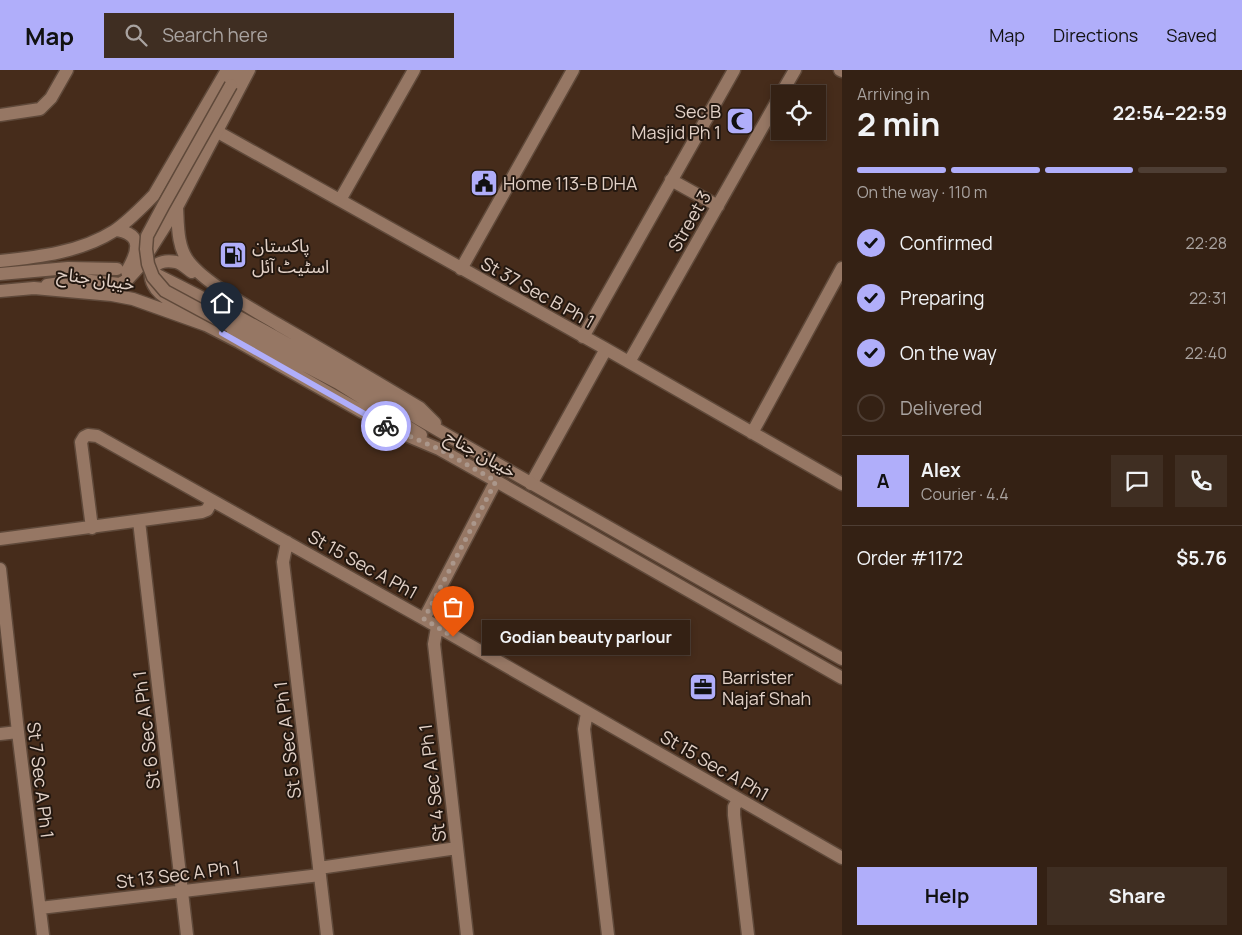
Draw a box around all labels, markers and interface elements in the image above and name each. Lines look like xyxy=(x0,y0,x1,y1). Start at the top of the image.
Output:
search box xyxy=(104,13,454,58)
text: Map xyxy=(25,19,74,52)
icon: search xyxy=(122,21,150,49)
text: Search here xyxy=(162,22,268,48)
text: Map xyxy=(989,23,1025,47)
text: Directions xyxy=(1053,23,1138,47)
text: Saved xyxy=(1166,23,1217,47)
text: Arriving in xyxy=(857,83,930,105)
map controls xyxy=(771,85,826,140)
button: locate xyxy=(771,85,826,140)
place label: Sec B Masjid Ph 1 xyxy=(631,99,721,144)
text: 22:54–22:59 xyxy=(1113,100,1227,126)
text: 2 min xyxy=(857,102,940,146)
mosque icon: Sec B Masjid Ph 1 xyxy=(725,106,755,136)
public building icon: Home 113-B DHA xyxy=(469,168,499,198)
place label: Home 113-B DHA xyxy=(503,171,638,195)
text: On the way · 110 m xyxy=(857,181,987,203)
street label: Street 3 xyxy=(662,186,716,256)
icon: check xyxy=(857,229,885,257)
text: Confirmed xyxy=(900,230,993,256)
text: 22:28 xyxy=(1186,232,1227,254)
place label: پاکستان اسٹیٹ آئل xyxy=(252,233,329,278)
fuel station icon: پاکستان اسٹیٹ آئل xyxy=(218,240,248,270)
street label: St 37 Sec B Ph 1 xyxy=(477,251,599,333)
street label: خیبان جناح xyxy=(55,261,136,297)
pin xyxy=(201,282,243,333)
icon: check xyxy=(857,284,885,312)
text: Preparing xyxy=(900,285,985,311)
text: 22:31 xyxy=(1189,287,1227,309)
icon: home xyxy=(208,289,236,317)
icon: check xyxy=(857,339,885,367)
text: On the way xyxy=(900,340,997,366)
text: 22:40 xyxy=(1185,342,1227,364)
text: Delivered xyxy=(900,395,982,421)
courier xyxy=(361,401,411,451)
icon: bike xyxy=(372,412,400,440)
street label: خیبان جناح xyxy=(440,424,521,484)
button: chat xyxy=(1111,455,1163,507)
button: phone xyxy=(1175,455,1227,507)
text: Alex xyxy=(921,457,961,483)
text: A xyxy=(877,468,889,494)
text: Courier · 4.4 xyxy=(921,483,1009,505)
street label: St 15 Sec A Ph1 xyxy=(304,524,422,604)
text: Order #1172 xyxy=(857,545,963,571)
text: $5.76 xyxy=(1176,545,1227,571)
pin xyxy=(432,586,474,637)
icon: bag xyxy=(439,593,467,621)
callout: Godian beauty parlour xyxy=(483,620,690,654)
text: Godian beauty parlour xyxy=(500,626,672,648)
place label: Barrister Najaf Shah xyxy=(722,665,811,710)
street label: St 6 Sec A Ph 1 xyxy=(127,669,165,791)
office icon: Barrister Najaf Shah xyxy=(688,672,718,702)
street label: St 5 Sec A Ph 1 xyxy=(268,680,306,800)
street label: St 7 Sec A Ph 1 xyxy=(22,721,60,839)
street label: St 4 Sec A Ph 1 xyxy=(413,723,451,843)
street label: St 15 Sec A Ph1 xyxy=(656,724,774,806)
street label: St 13 Sec A Ph 1 xyxy=(115,854,241,894)
button: Help xyxy=(857,867,1037,925)
button: Share xyxy=(1047,867,1227,925)

